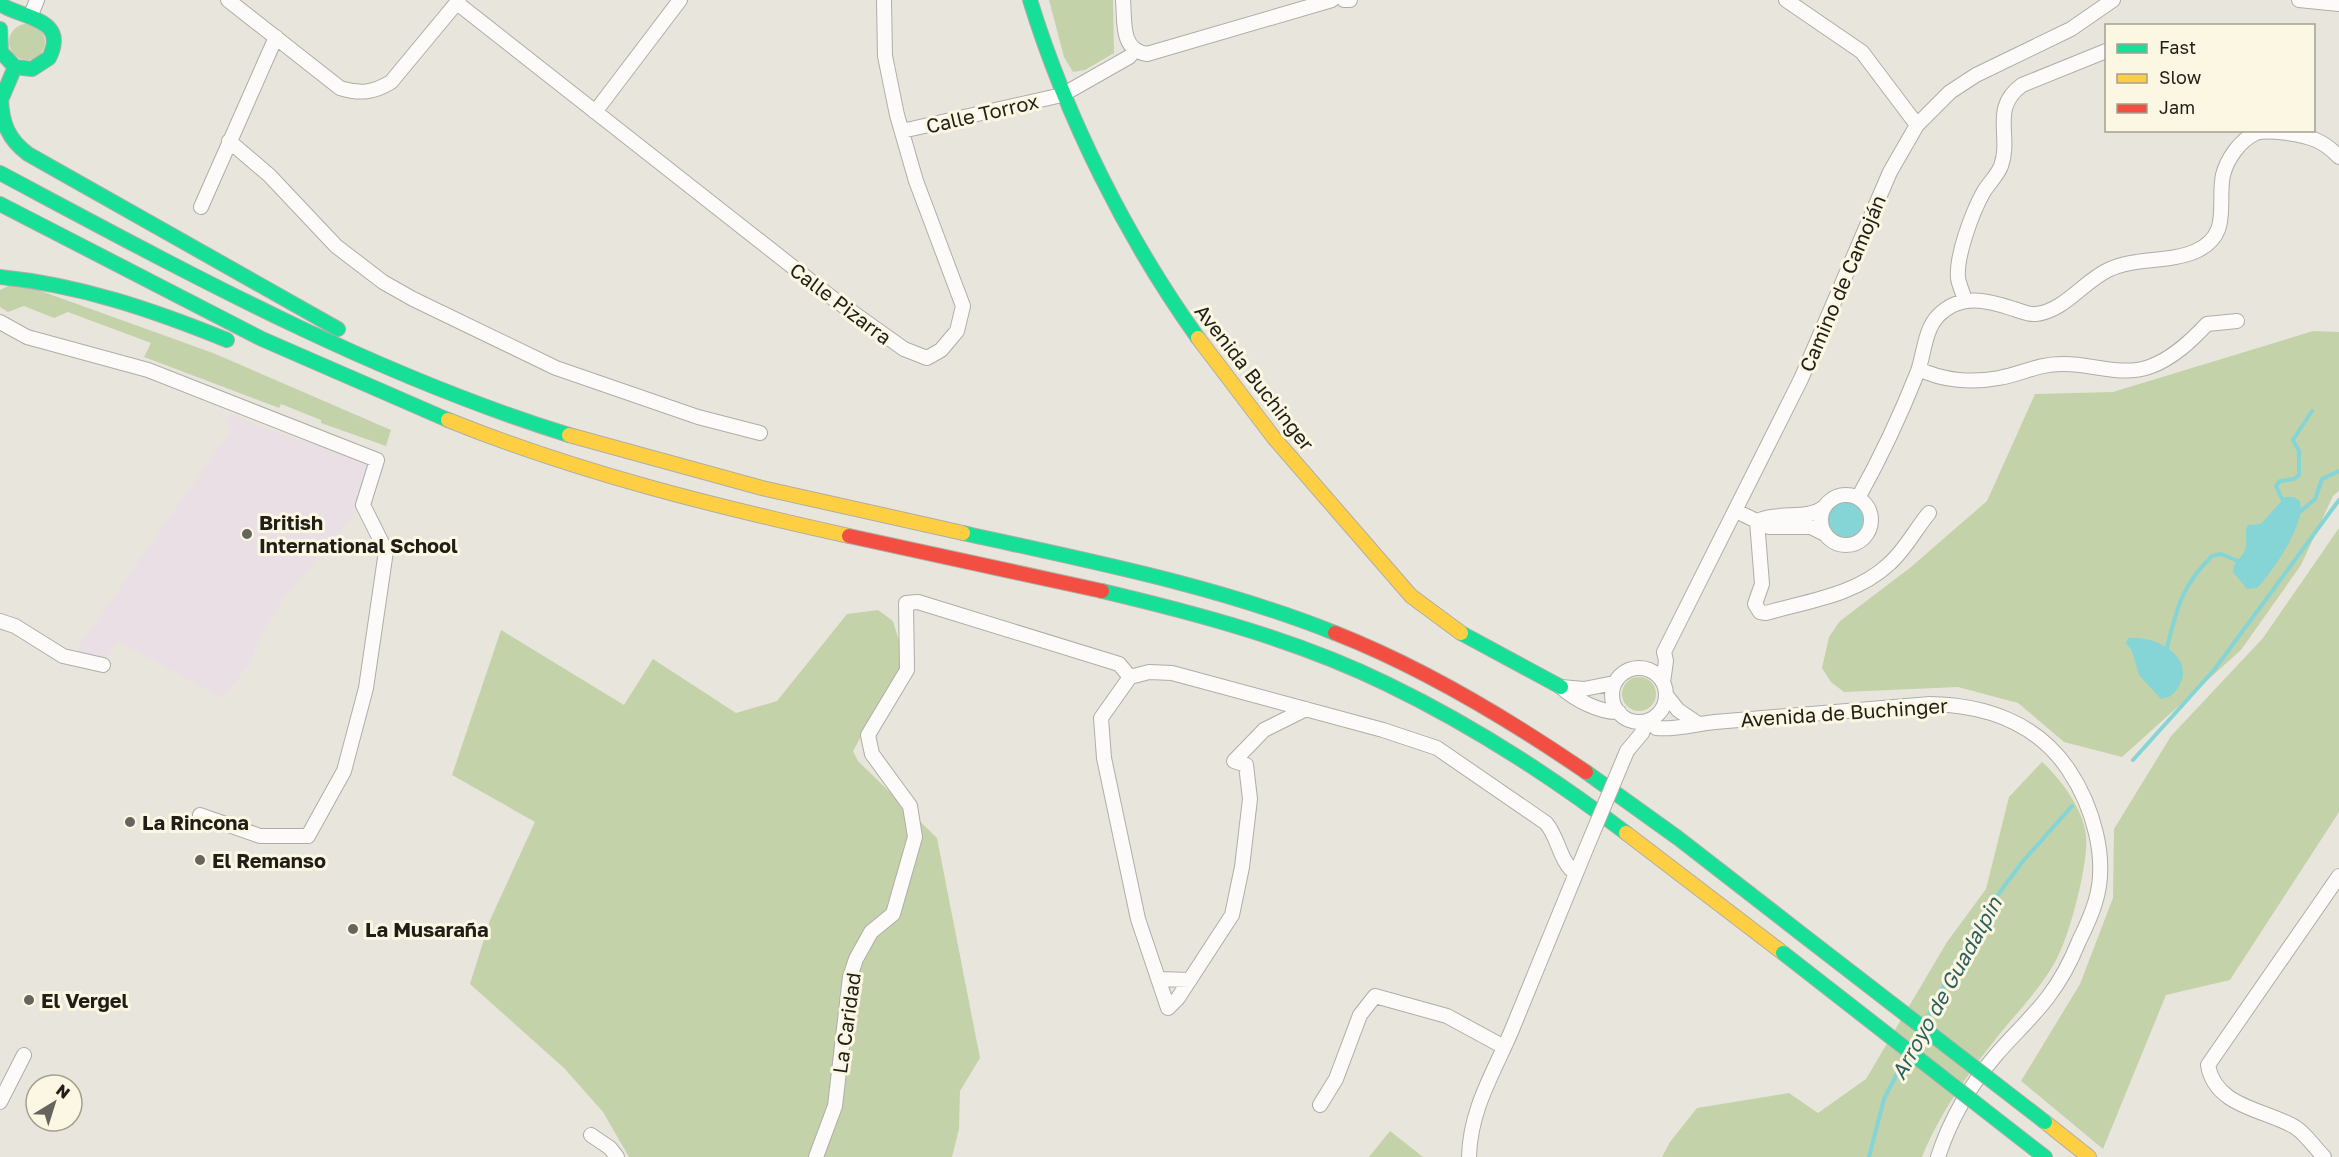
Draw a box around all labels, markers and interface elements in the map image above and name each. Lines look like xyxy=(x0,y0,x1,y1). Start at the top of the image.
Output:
legend xyxy=(2105,24,2315,132)
text: Fast xyxy=(2159,36,2196,58)
text: Slow xyxy=(2159,66,2202,88)
street label: Calle Torrox xyxy=(923,88,1041,138)
text: Jam xyxy=(2159,96,2195,118)
street label: Camino de Camoján xyxy=(1794,191,1890,375)
street label: Calle Pizarra xyxy=(786,257,896,349)
street label: Avenida Buchinger xyxy=(1190,299,1320,455)
place label: British International School xyxy=(259,510,458,557)
marker: British International School xyxy=(240,527,254,541)
street label: Avenida de Buchinger xyxy=(1740,693,1949,731)
place label: La Rincona xyxy=(142,810,249,834)
marker: La Rincona xyxy=(123,815,137,829)
place label: El Remanso xyxy=(212,848,326,872)
marker: El Remanso xyxy=(193,853,207,867)
water label: Arroyo de Guadalpin xyxy=(1885,891,2007,1084)
place label: La Musaraña xyxy=(365,917,489,941)
marker: La Musaraña xyxy=(346,922,360,936)
street label: La Caridad xyxy=(827,971,865,1075)
place label: El Vergel xyxy=(41,988,129,1012)
marker: El Vergel xyxy=(22,993,36,1007)
north arrow xyxy=(24,1073,84,1133)
text: N xyxy=(52,1080,74,1103)

